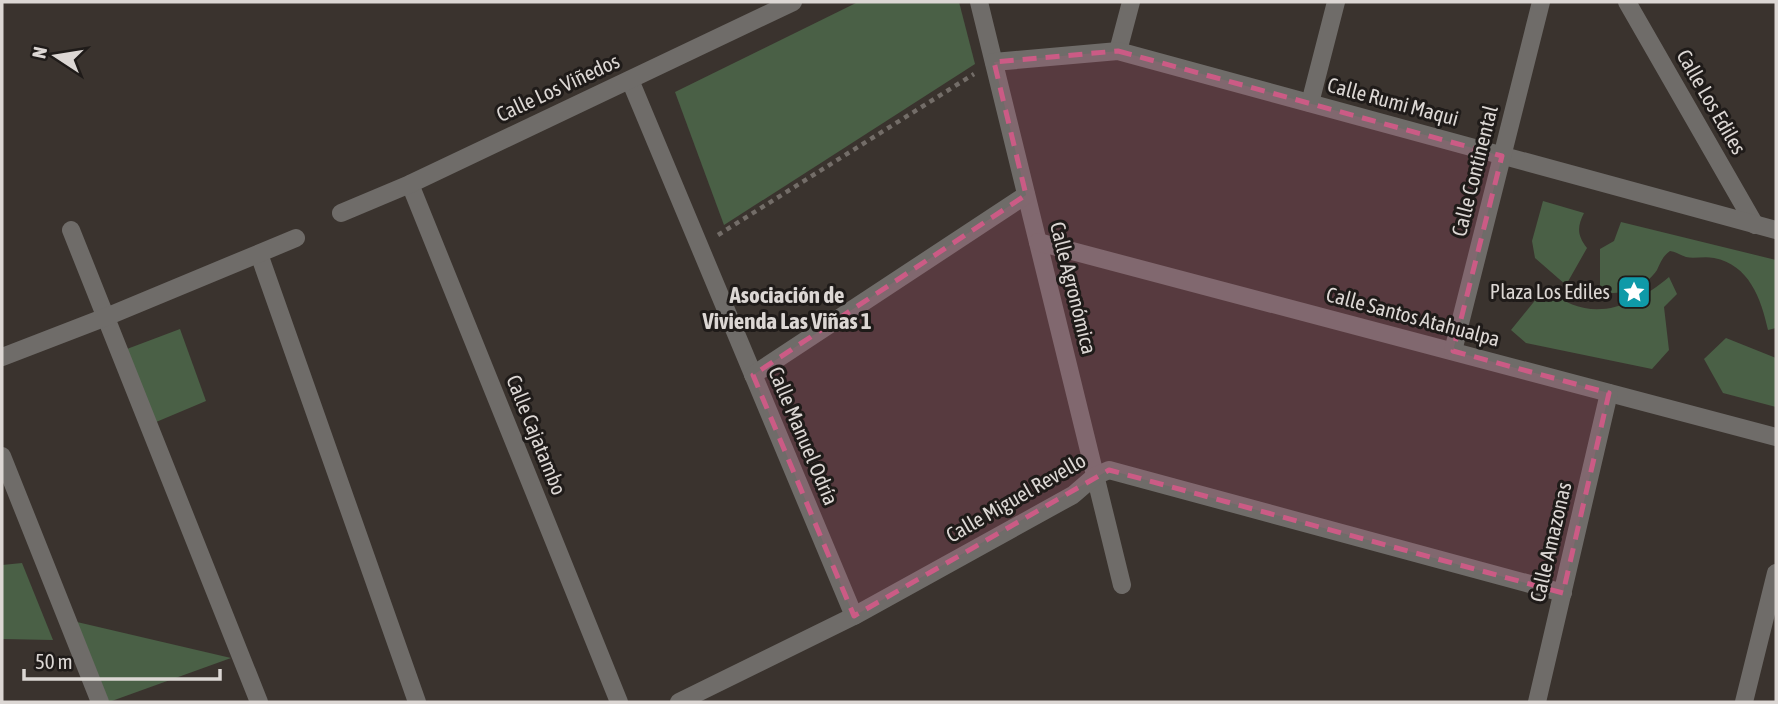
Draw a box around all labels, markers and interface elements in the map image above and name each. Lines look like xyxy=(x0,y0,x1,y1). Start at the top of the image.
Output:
north arrow xyxy=(21,21,91,91)
text: N xyxy=(27,45,51,60)
street label: Calle Los Ediles xyxy=(1672,45,1751,158)
street label: Calle Los Viñedos xyxy=(492,48,623,126)
street label: Calle Rumi Maqui xyxy=(1325,72,1461,130)
street label: Calle Continental xyxy=(1446,102,1502,239)
street label: Calle Agronómica xyxy=(1046,219,1102,356)
place icon: Plaza Los Ediles xyxy=(1615,273,1653,311)
place label: Plaza Los Ediles xyxy=(1490,279,1610,303)
street label: Calle Santos Atahualpa xyxy=(1324,281,1503,351)
district label: Asociación de Vivienda Las Viñas 1 xyxy=(701,282,872,334)
street label: Calle Manuel Odría xyxy=(764,363,844,508)
street label: Calle Cajatambo xyxy=(502,371,572,498)
street label: Calle Miguel Revello xyxy=(941,447,1090,547)
street label: Calle Amazonas xyxy=(1525,479,1575,604)
scale bar xyxy=(24,638,220,682)
text: 50 m xyxy=(35,649,73,673)

